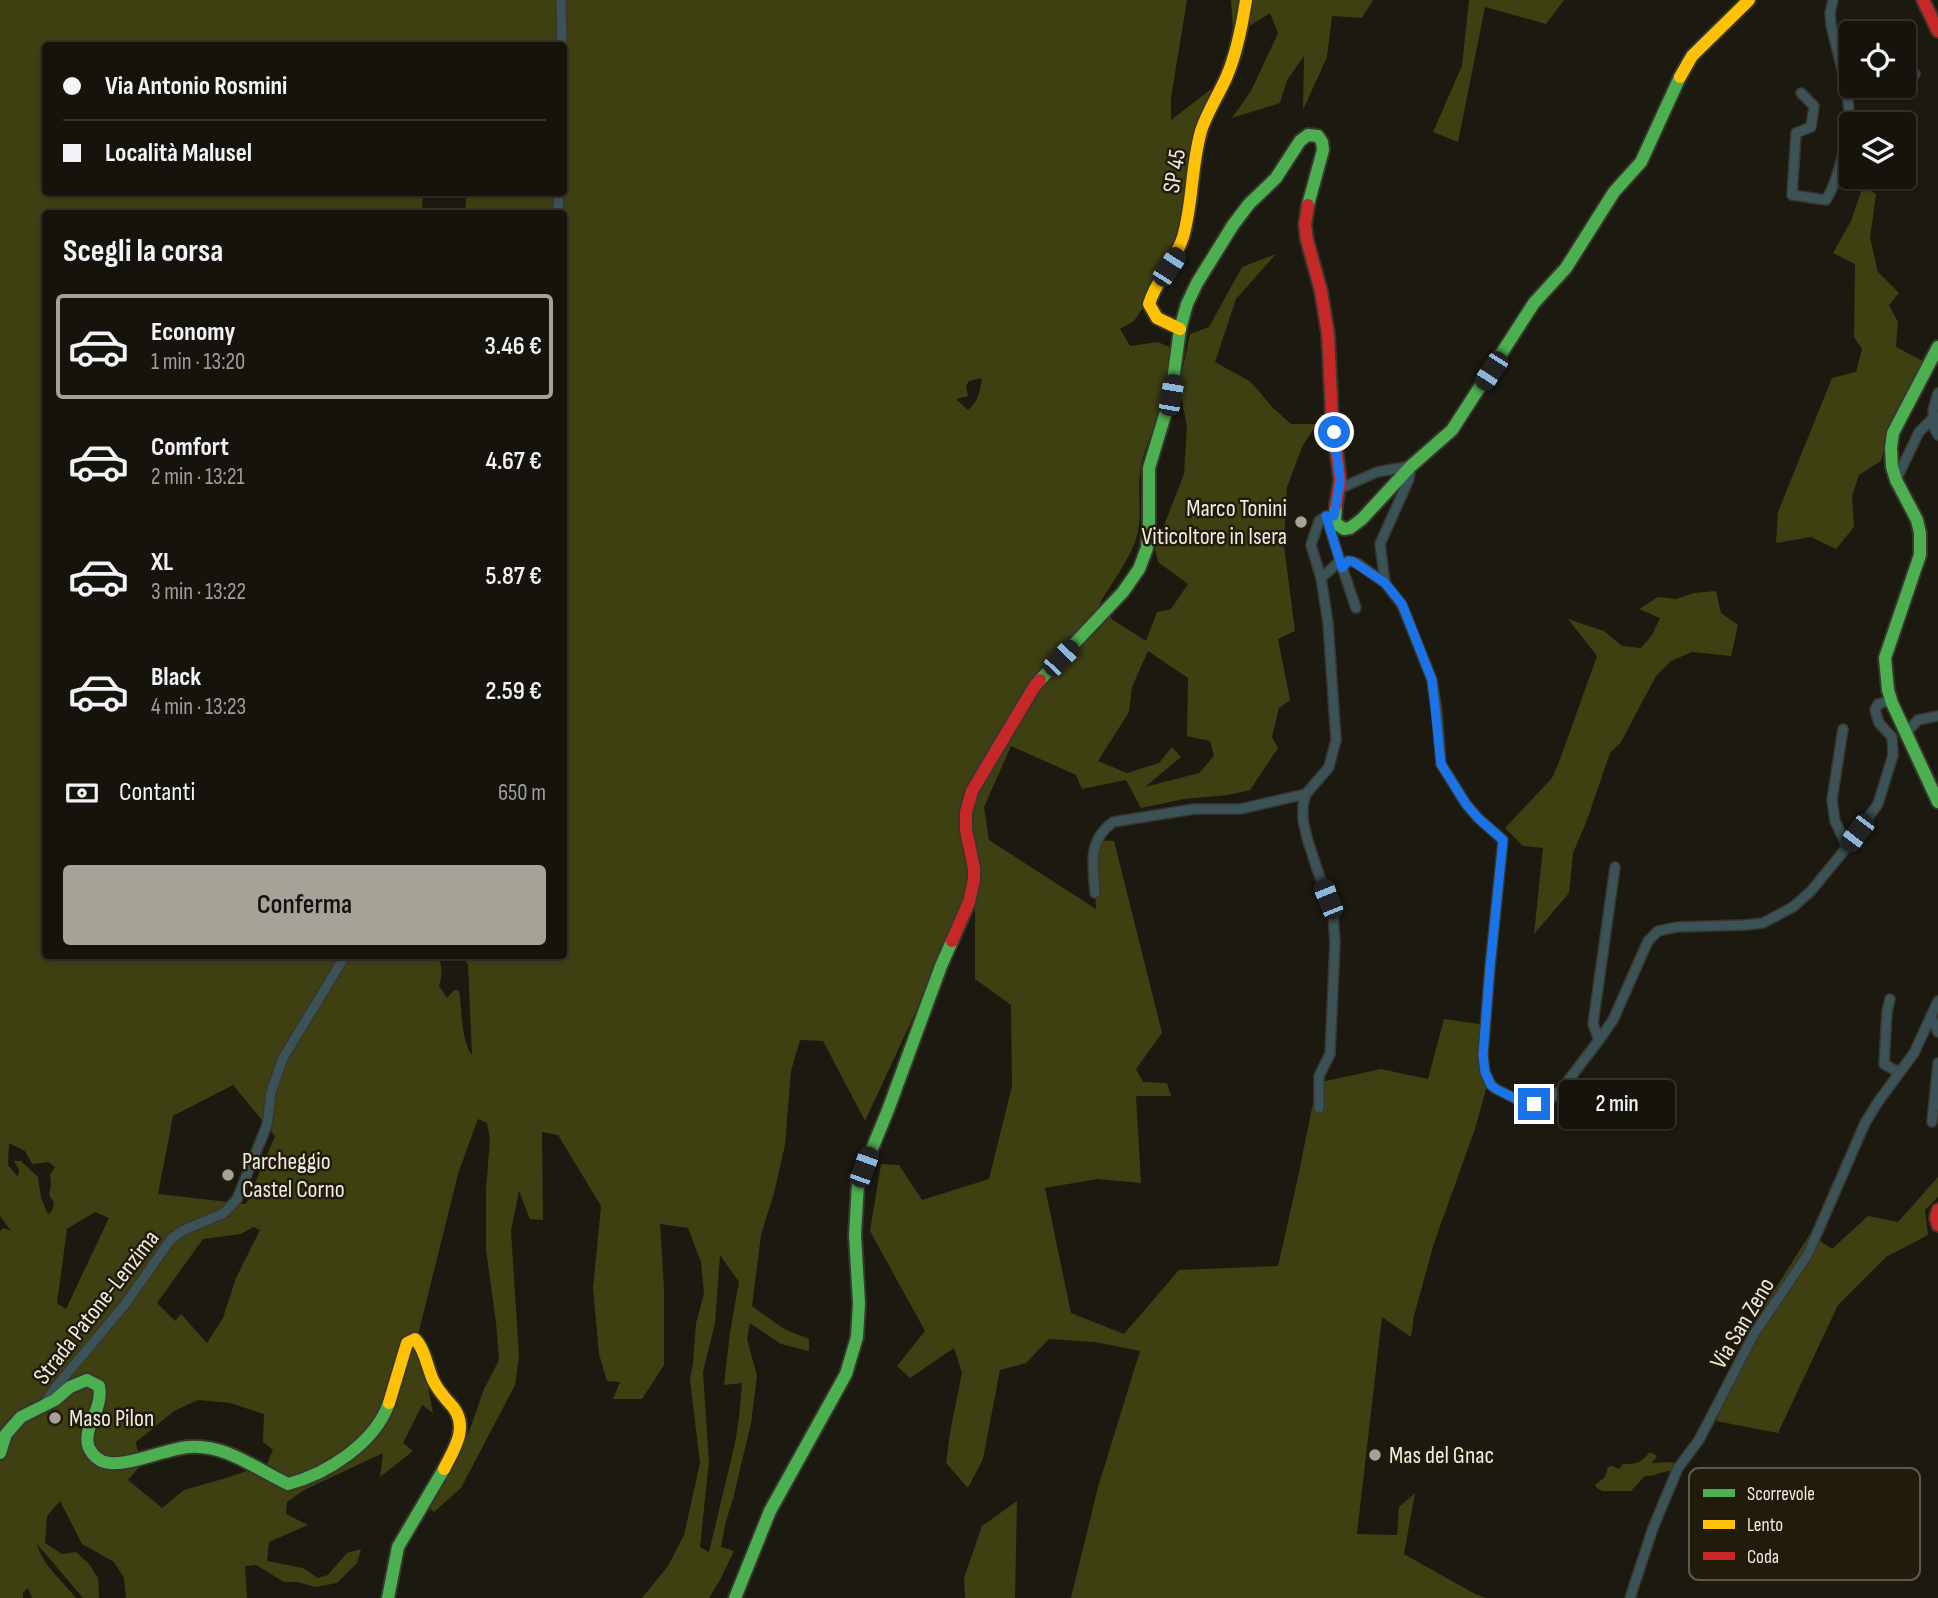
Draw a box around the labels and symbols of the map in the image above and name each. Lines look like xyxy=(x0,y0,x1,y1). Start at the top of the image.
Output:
street label: SP 45 xyxy=(1157,147,1192,195)
car xyxy=(1149,244,1190,290)
car xyxy=(1471,348,1512,394)
car xyxy=(1158,372,1185,418)
route start xyxy=(1318,416,1350,448)
place label: Marco Tonini Viticoltore in Isera xyxy=(1142,494,1287,551)
marker: Marco Tonini Viticoltore in Isera xyxy=(1293,514,1309,530)
car xyxy=(1039,636,1084,680)
car xyxy=(1836,810,1879,856)
car xyxy=(1311,876,1346,922)
callout: 2 min xyxy=(1558,1080,1674,1128)
route end xyxy=(1518,1088,1550,1120)
car xyxy=(847,1144,882,1190)
place label: Parcheggio Castel Corno xyxy=(242,1147,345,1204)
marker: Parcheggio Castel Corno xyxy=(220,1167,236,1183)
street label: Strada Patone-Lenzima xyxy=(27,1224,166,1390)
street label: Via San Zeno xyxy=(1704,1272,1781,1374)
place label: Maso Pilon xyxy=(69,1404,154,1433)
marker: Maso Pilon xyxy=(47,1410,63,1426)
place label: Mas del Gnac xyxy=(1389,1441,1494,1470)
marker: Mas del Gnac xyxy=(1367,1447,1383,1463)
legend xyxy=(1689,1468,1920,1580)
text: Scorrevole xyxy=(1747,1483,1815,1506)
text: Lento xyxy=(1747,1514,1783,1537)
text: Coda xyxy=(1747,1546,1779,1569)

